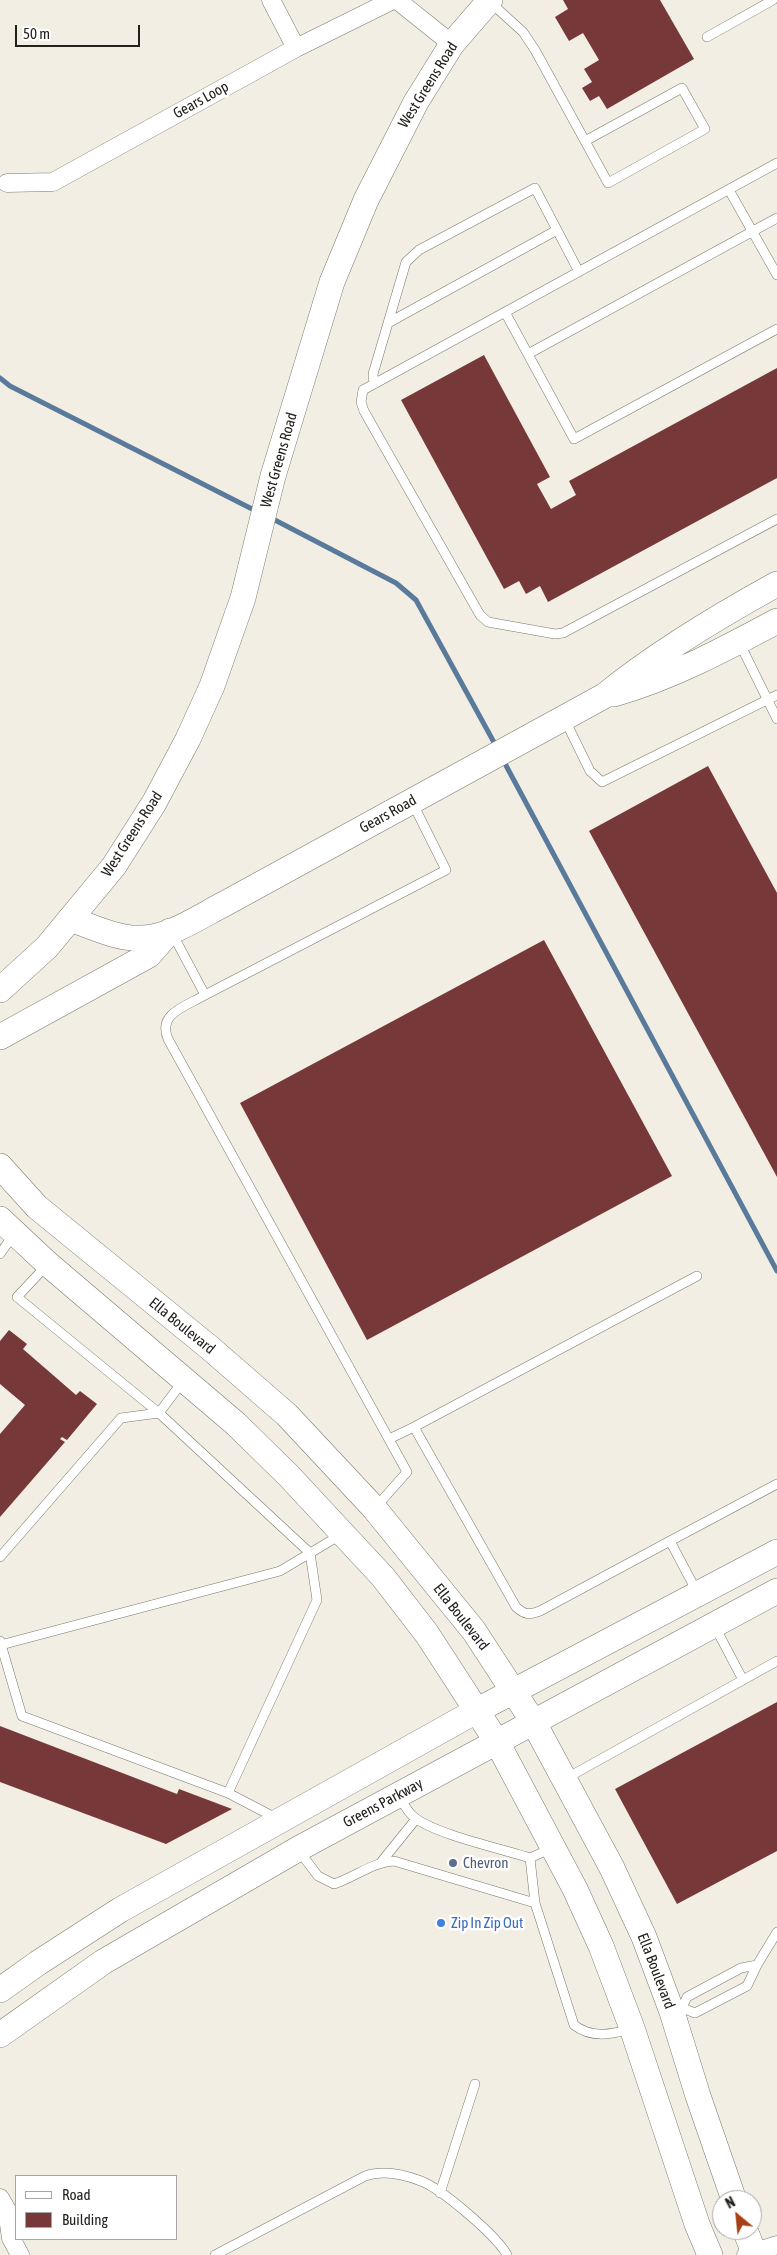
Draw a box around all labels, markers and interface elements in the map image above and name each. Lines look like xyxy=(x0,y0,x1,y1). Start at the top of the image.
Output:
scale bar xyxy=(18,15,142,47)
text: 50 m xyxy=(23,25,50,42)
street label: West Greens Road xyxy=(394,39,462,131)
street label: Gears Loop xyxy=(170,77,232,123)
street label: West Greens Road xyxy=(257,410,301,510)
street label: West Greens Road xyxy=(98,788,166,880)
street label: Gears Road xyxy=(356,791,420,837)
street label: Ella Boulevard xyxy=(145,1294,219,1358)
street label: Ella Boulevard xyxy=(429,1580,493,1654)
street label: Greens Parkway xyxy=(340,1775,426,1831)
place label: Chevron xyxy=(463,1854,509,1872)
marker: Chevron xyxy=(447,1857,459,1869)
place label: Zip In Zip Out xyxy=(451,1914,523,1932)
marker: Zip In Zip Out xyxy=(435,1917,447,1929)
street label: Ella Boulevard xyxy=(633,1931,679,2011)
legend xyxy=(15,2175,178,2240)
text: Road xyxy=(62,2186,91,2203)
north arrow xyxy=(712,2190,762,2240)
text: N xyxy=(723,2194,738,2212)
text: Building xyxy=(62,2211,108,2228)

